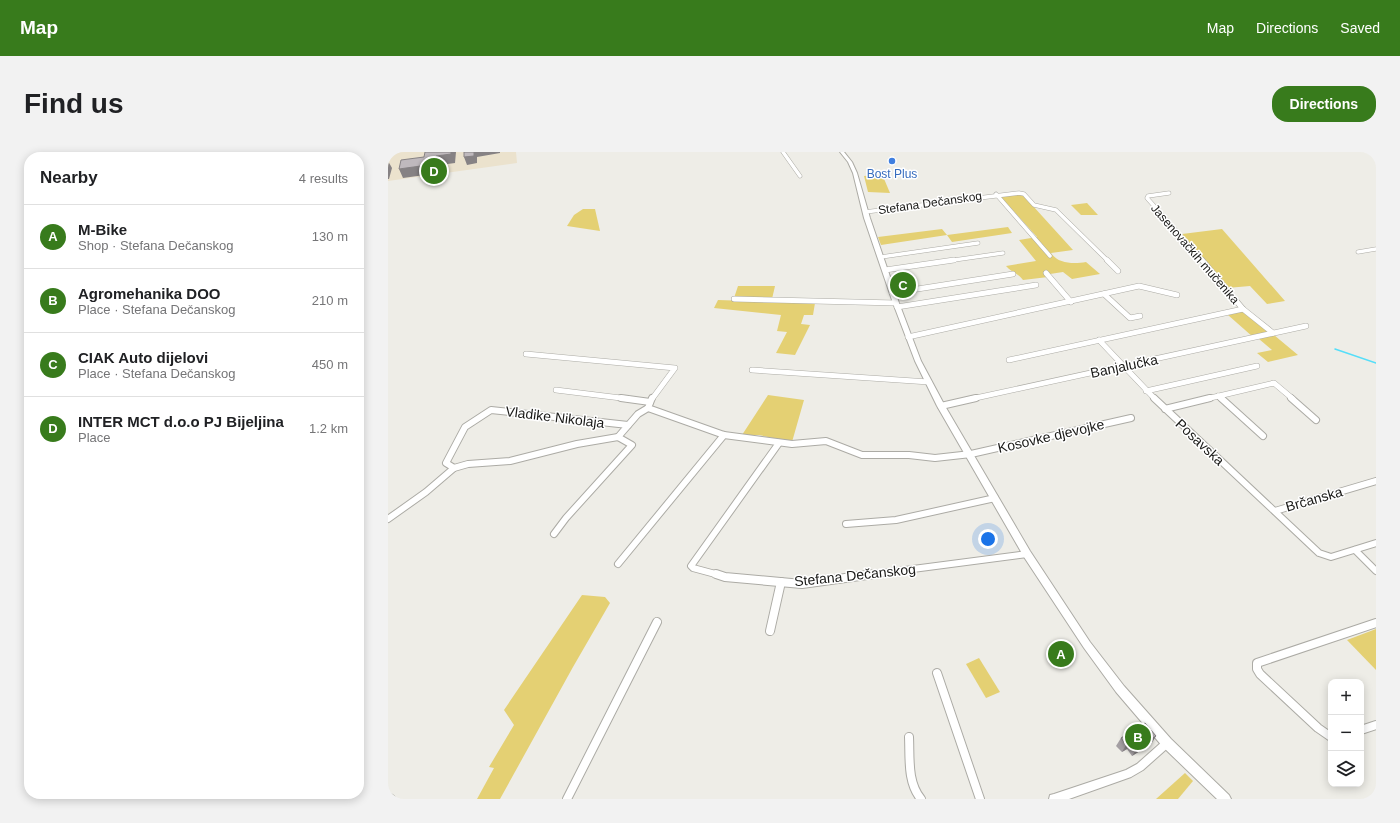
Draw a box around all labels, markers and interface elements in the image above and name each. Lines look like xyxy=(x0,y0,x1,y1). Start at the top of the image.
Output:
text: Map xyxy=(20,17,58,38)
text: Map xyxy=(1207,20,1234,36)
text: Directions xyxy=(1256,20,1318,36)
text: Saved xyxy=(1340,20,1380,36)
button: Directions xyxy=(1272,86,1376,122)
text: Find us xyxy=(24,88,124,119)
pin: D xyxy=(421,156,447,186)
marker: Bost Plus xyxy=(887,156,897,166)
place label: Bost Plus xyxy=(867,167,917,181)
text: Nearby xyxy=(40,168,98,187)
text: 4 results xyxy=(299,171,348,186)
street label: Stefana Dečanskog xyxy=(877,189,983,217)
street label: Jasenovačkih mučenika xyxy=(1148,201,1242,307)
text: M-Bike xyxy=(78,221,127,238)
text: A xyxy=(48,229,58,244)
text: 130 m xyxy=(312,229,348,244)
text: Shop · Stefana Dečanskog xyxy=(78,238,233,253)
pin: C xyxy=(890,270,916,300)
text: Agromehanika DOO xyxy=(78,285,221,302)
text: B xyxy=(48,293,58,308)
text: 210 m xyxy=(312,293,348,308)
text: Place · Stefana Dečanskog xyxy=(78,302,236,317)
text: CIAK Auto dijelovi xyxy=(78,349,208,366)
street label: Banjalučka xyxy=(1089,351,1159,381)
text: C xyxy=(48,357,58,372)
text: 450 m xyxy=(312,357,348,372)
text: Place · Stefana Dečanskog xyxy=(78,366,236,381)
street label: Vladike Nikolaja xyxy=(505,403,606,431)
text: INTER MCT d.o.o PJ Bijeljina xyxy=(78,413,284,430)
street label: Posavska xyxy=(1172,415,1228,469)
street label: Kosovke djevojke xyxy=(996,416,1106,456)
text: D xyxy=(48,421,58,436)
text: 1.2 km xyxy=(309,421,348,436)
text: Place xyxy=(78,430,111,445)
street label: Brčanska xyxy=(1284,483,1344,515)
your location xyxy=(978,529,998,549)
street label: Stefana Dečanskog xyxy=(793,561,917,589)
pin: A xyxy=(1048,639,1074,669)
map controls xyxy=(1328,679,1364,787)
button: + xyxy=(1328,679,1364,715)
button: − xyxy=(1328,715,1364,751)
pin: B xyxy=(1125,722,1151,752)
button: layers xyxy=(1328,751,1364,787)

